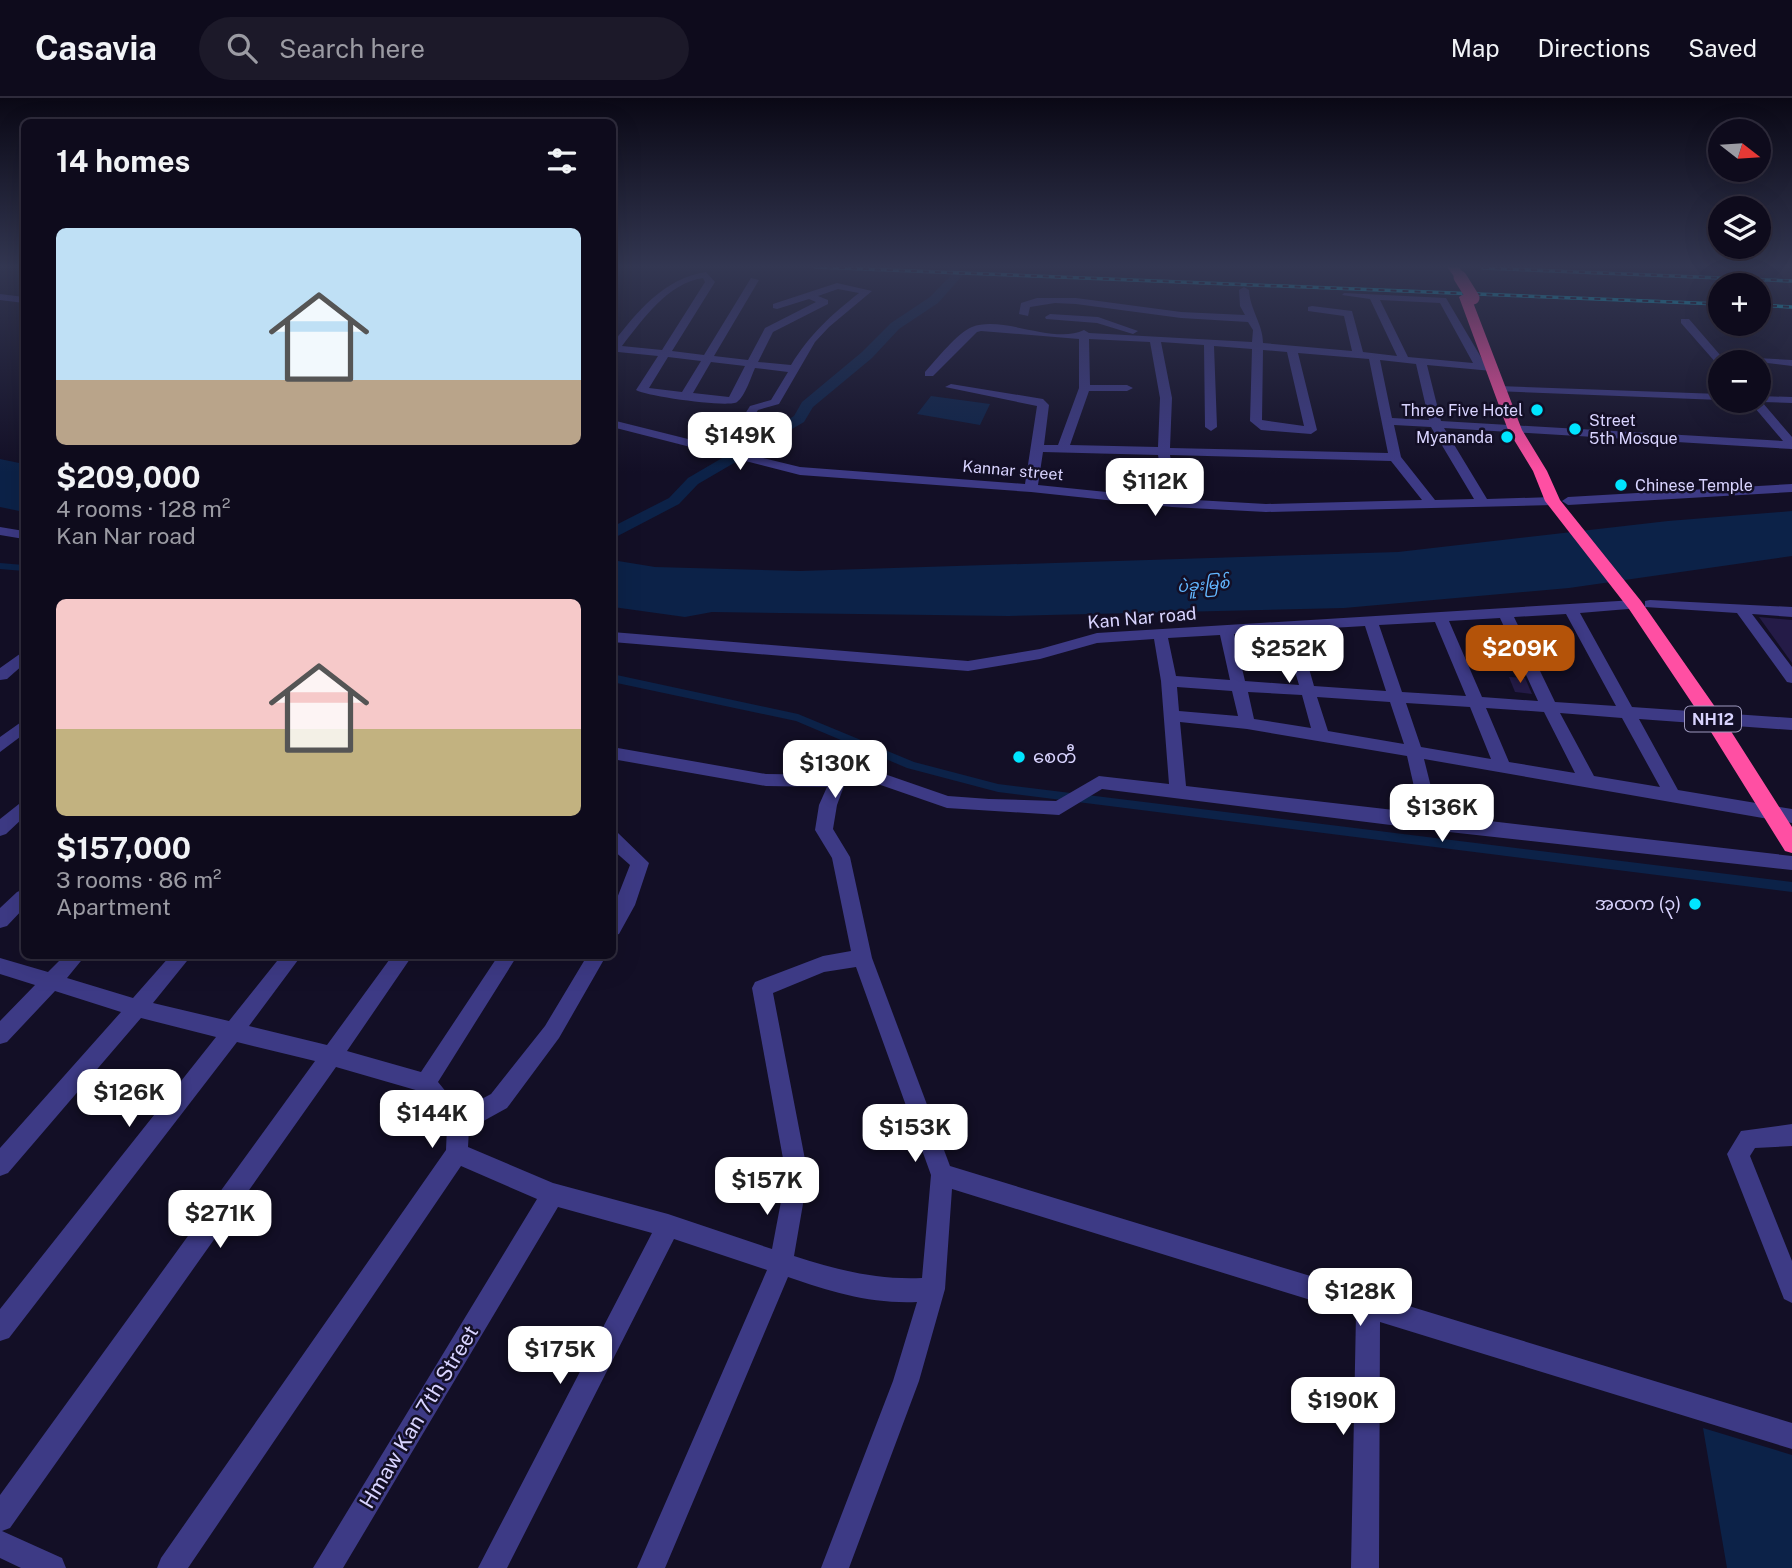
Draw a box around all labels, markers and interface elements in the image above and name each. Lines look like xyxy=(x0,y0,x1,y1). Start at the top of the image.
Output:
search box xyxy=(199,17,689,80)
text: Casavia xyxy=(35,29,157,67)
icon: search xyxy=(223,29,261,67)
text: Search here xyxy=(279,33,425,64)
text: Map xyxy=(1451,34,1500,62)
text: Directions xyxy=(1538,34,1650,62)
text: Saved xyxy=(1688,34,1757,62)
north arrow xyxy=(1708,119,1771,182)
map controls xyxy=(1708,119,1771,413)
icon: filters xyxy=(543,142,581,180)
text: 14 homes xyxy=(56,143,190,179)
button: layers xyxy=(1708,196,1771,259)
button: + xyxy=(1708,273,1771,336)
icon: home xyxy=(256,274,382,400)
button: − xyxy=(1708,350,1771,413)
place label: Three Five Hotel xyxy=(1401,401,1523,420)
marker: Three Five Hotel xyxy=(1529,402,1545,418)
place label: Street 5th Mosque xyxy=(1589,411,1678,448)
pin: $149K xyxy=(691,412,789,472)
text: $149K xyxy=(704,421,776,448)
marker: Street 5th Mosque xyxy=(1567,421,1583,437)
place label: Myananda xyxy=(1416,428,1493,447)
marker: Myananda xyxy=(1499,429,1515,445)
street label: Kannar street xyxy=(962,457,1064,484)
pin: $112K xyxy=(1106,458,1204,518)
text: $209,000 xyxy=(56,459,201,495)
text: $112K xyxy=(1122,467,1188,494)
place label: Chinese Temple xyxy=(1635,476,1753,495)
marker: Chinese Temple xyxy=(1613,477,1629,493)
text: 4 rooms · 128 m² xyxy=(56,495,230,522)
text: Kan Nar road xyxy=(56,522,196,549)
water label: ပဲခူးမြစ် xyxy=(1176,571,1232,600)
street label: Kan Nar road xyxy=(1087,602,1197,633)
pin: $252K xyxy=(1240,626,1338,685)
pin: $209K xyxy=(1471,626,1569,685)
text: $252K xyxy=(1251,634,1327,661)
text: $209K xyxy=(1482,634,1558,661)
icon: home xyxy=(256,645,382,771)
road number: NH12 xyxy=(1685,706,1741,732)
pin: $130K xyxy=(786,740,884,800)
place label: စေတီ xyxy=(1033,743,1077,767)
text: $130K xyxy=(799,749,871,776)
marker: စေတီ xyxy=(1011,749,1027,765)
pin: $136K xyxy=(1393,784,1491,844)
text: $136K xyxy=(1406,793,1478,820)
text: $157,000 xyxy=(56,830,191,866)
text: 3 rooms · 86 m² xyxy=(56,866,222,893)
text: Apartment xyxy=(56,893,171,920)
place label: အထက (၃) xyxy=(1595,893,1681,919)
marker: အထက (၃) xyxy=(1687,896,1703,912)
pin: $126K xyxy=(80,1070,178,1129)
text: $126K xyxy=(93,1078,165,1105)
pin: $144K xyxy=(383,1090,481,1150)
text: $144K xyxy=(396,1099,468,1126)
pin: $153K xyxy=(866,1104,964,1164)
text: $153K xyxy=(879,1113,951,1140)
pin: $157K xyxy=(718,1158,816,1217)
text: $157K xyxy=(731,1166,803,1193)
pin: $271K xyxy=(171,1190,269,1250)
text: $271K xyxy=(184,1199,256,1226)
pin: $128K xyxy=(1311,1268,1409,1328)
text: $128K xyxy=(1324,1277,1396,1304)
street label: Hmaw Kan 7th Street xyxy=(354,1321,483,1513)
pin: $175K xyxy=(511,1326,609,1386)
text: $175K xyxy=(524,1335,596,1362)
pin: $190K xyxy=(1294,1378,1392,1437)
text: $190K xyxy=(1307,1386,1379,1413)

